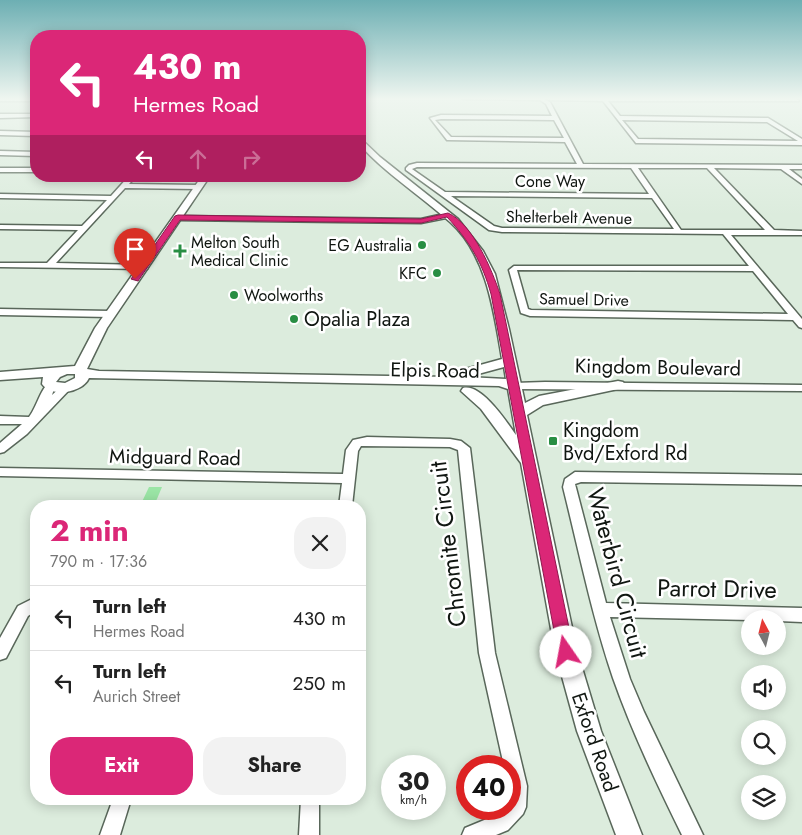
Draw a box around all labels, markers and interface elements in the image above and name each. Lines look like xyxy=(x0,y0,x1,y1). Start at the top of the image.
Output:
text: 430 m xyxy=(133,42,242,92)
icon: left xyxy=(50,50,115,115)
text: Hermes Road xyxy=(133,88,259,120)
icon: left xyxy=(131,145,159,173)
icon: ahead xyxy=(184,145,212,173)
icon: right xyxy=(237,145,265,173)
street label: Cone Way xyxy=(515,170,586,193)
street label: Shelterbelt Avenue xyxy=(506,205,632,230)
pin xyxy=(114,228,156,279)
place label: Melton South Medical Clinic xyxy=(191,231,288,272)
place label: EG Australia xyxy=(328,234,412,257)
icon: arrive xyxy=(121,235,149,263)
marker: EG Australia xyxy=(416,239,428,251)
marker: Melton South Medical Clinic xyxy=(173,244,187,258)
place label: KFC xyxy=(399,262,427,285)
marker: KFC xyxy=(431,267,443,279)
place label: Woolworths xyxy=(244,284,323,307)
street label: Samuel Drive xyxy=(539,287,629,312)
marker: Woolworths xyxy=(228,289,240,301)
place label: Opalia Plaza xyxy=(304,305,410,334)
marker: Opalia Plaza xyxy=(288,313,300,325)
street label: Kingdom Boulevard xyxy=(575,352,741,383)
street label: Elpis Road xyxy=(390,355,480,386)
place label: Kingdom Bvd/Exford Rd xyxy=(563,416,688,468)
marker: Kingdom Bvd/Exford Rd xyxy=(547,435,559,447)
street label: Midguard Road xyxy=(109,442,241,473)
street label: Chromite Circuit xyxy=(420,459,475,629)
street label: Waterbird Circuit xyxy=(578,484,657,662)
text: 2 min xyxy=(50,509,129,552)
button: close xyxy=(294,517,346,569)
text: 790 m · 17:36 xyxy=(50,550,147,573)
street label: Parrot Drive xyxy=(657,570,777,607)
text: Turn left xyxy=(93,593,166,620)
icon: left xyxy=(50,604,78,632)
text: 430 m xyxy=(293,605,346,632)
north arrow xyxy=(741,610,786,655)
map controls xyxy=(741,610,786,820)
text: Hermes Road xyxy=(93,620,185,643)
position arrow xyxy=(539,625,591,677)
text: Turn left xyxy=(93,658,166,685)
button: sound xyxy=(741,665,786,710)
icon: left xyxy=(50,669,78,697)
text: 250 m xyxy=(293,670,346,697)
text: Aurich Street xyxy=(93,685,180,708)
street label: Exford Road xyxy=(564,689,625,796)
button: search xyxy=(741,720,786,765)
button: Exit xyxy=(50,737,193,795)
button: Share xyxy=(203,737,346,795)
speed limit sign: 40 xyxy=(456,755,521,820)
text: 30 xyxy=(397,763,430,799)
button: layers xyxy=(741,775,786,820)
text: km/h xyxy=(400,791,427,809)

